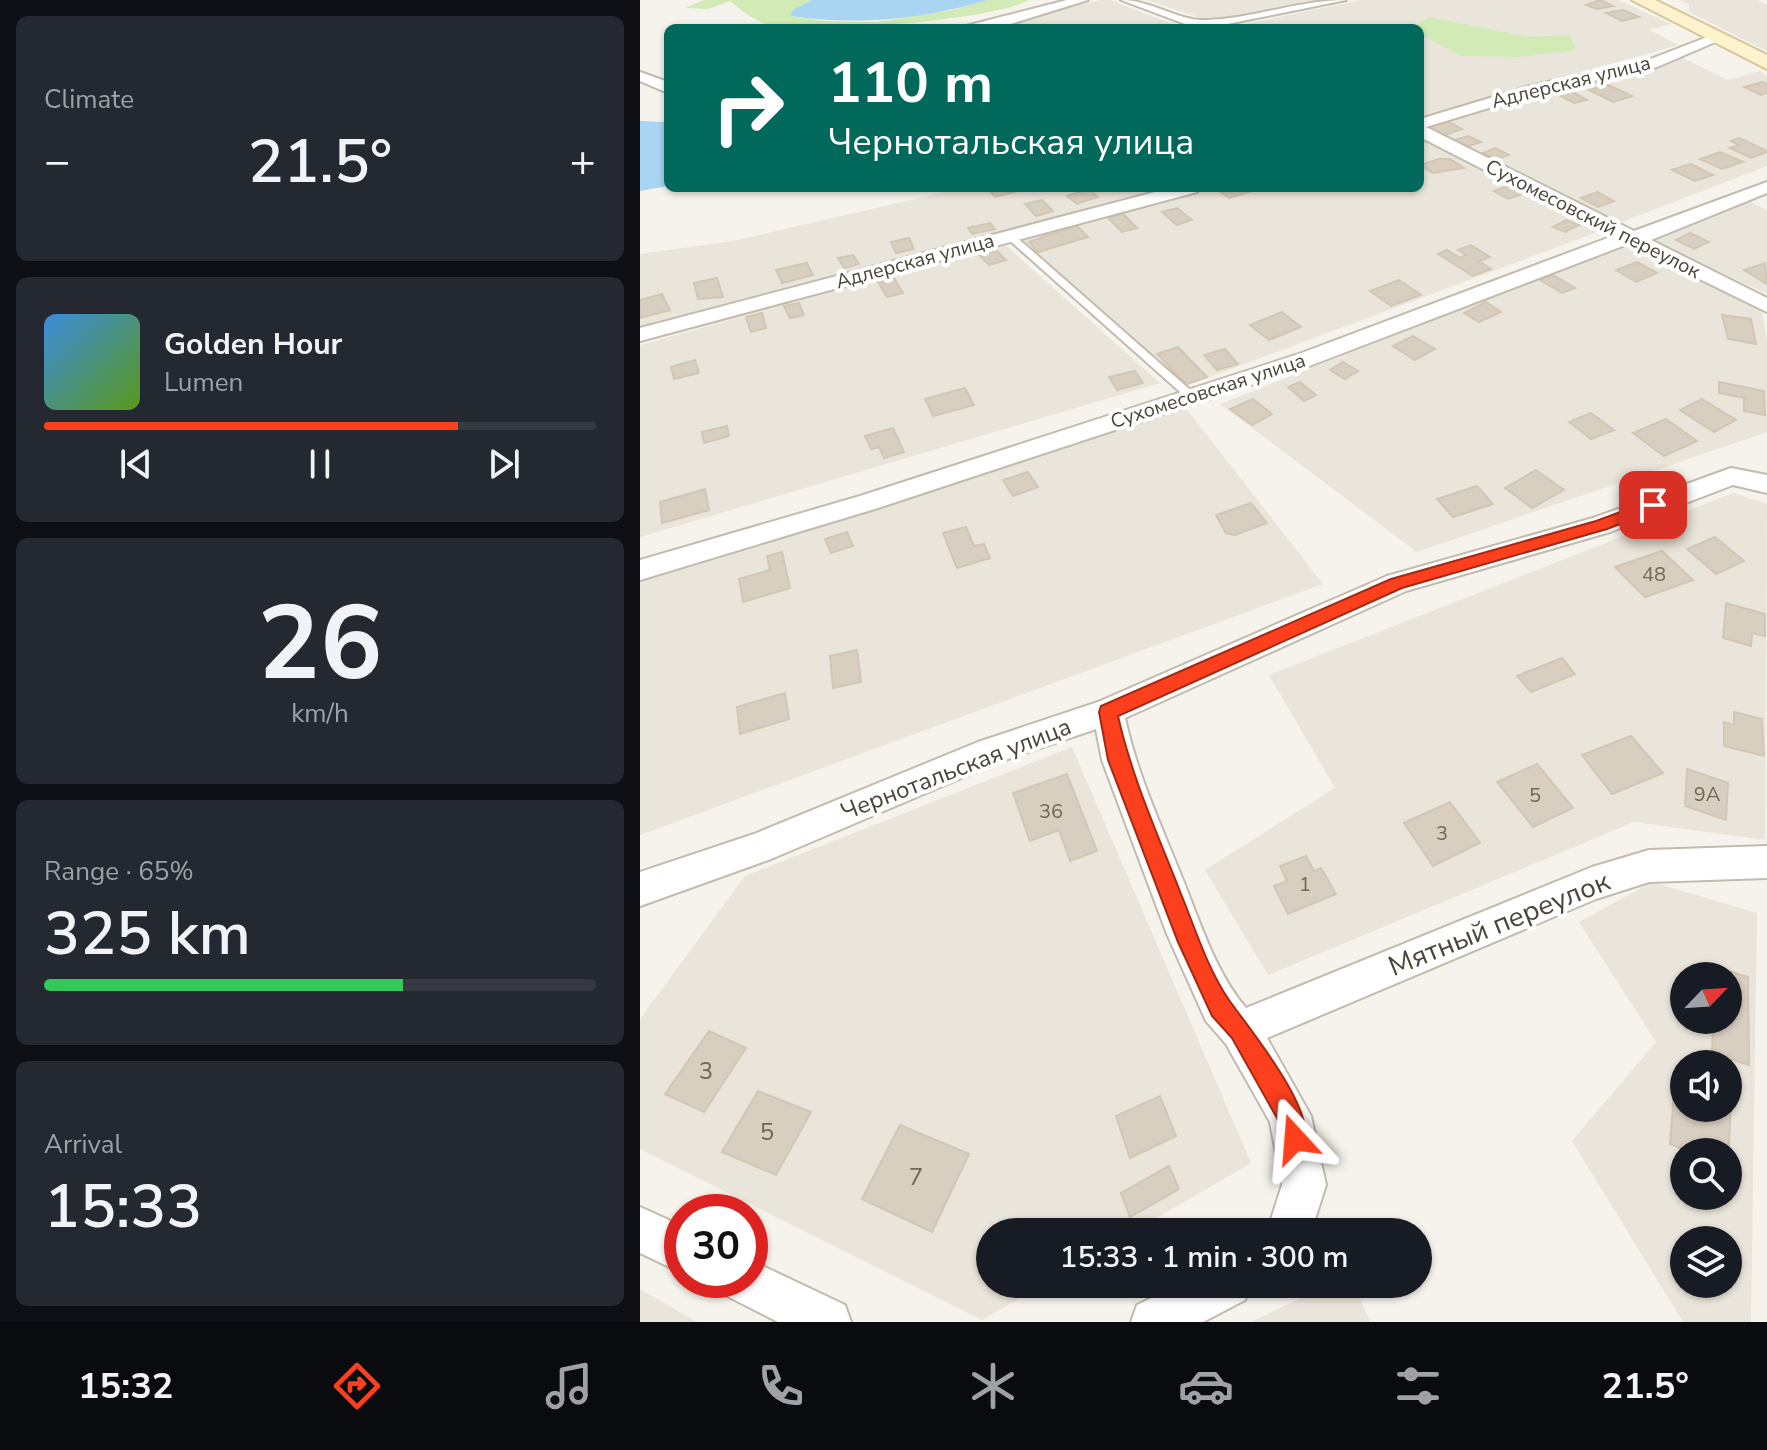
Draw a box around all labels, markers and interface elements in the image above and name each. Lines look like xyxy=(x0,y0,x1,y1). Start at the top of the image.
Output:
text: 110 m xyxy=(828,45,993,122)
street label: Адлерская улица xyxy=(1489,49,1653,115)
icon: right xyxy=(696,56,800,160)
text: Climate xyxy=(44,82,134,117)
text: Чернотальская улица xyxy=(828,118,1195,167)
text: 21.5° xyxy=(248,121,392,203)
text: − xyxy=(44,132,70,192)
text: + xyxy=(570,132,596,192)
street label: Сухомесовский переулок xyxy=(1481,153,1705,285)
street label: Адлерская улица xyxy=(833,227,997,295)
text: Golden Hour xyxy=(164,324,342,365)
street label: Сухомесовская улица xyxy=(1107,347,1309,435)
text: Lumen xyxy=(164,365,243,400)
icon: previous xyxy=(114,442,158,486)
icon: pause xyxy=(298,442,342,486)
icon: next xyxy=(482,442,526,486)
pin xyxy=(1619,471,1687,539)
icon: arrive xyxy=(1631,483,1675,527)
house number: 48 xyxy=(1642,561,1666,588)
text: 26 xyxy=(258,573,382,715)
text: km/h xyxy=(291,696,349,731)
street label: Чернотальская улица xyxy=(836,710,1076,828)
house number: 9А xyxy=(1694,781,1721,808)
house number: 5 xyxy=(1529,782,1541,809)
house number: 36 xyxy=(1039,798,1063,825)
house number: 3 xyxy=(1436,820,1448,847)
text: Range · 65% xyxy=(44,854,194,889)
street label: Мятный переулок xyxy=(1383,862,1616,986)
house number: 1 xyxy=(1299,871,1311,898)
text: 325 km xyxy=(44,893,251,975)
north arrow xyxy=(1670,962,1742,1034)
map controls xyxy=(1670,962,1742,1298)
button: sound xyxy=(1670,1050,1742,1122)
house number: 3 xyxy=(699,1055,713,1087)
position arrow xyxy=(1253,1097,1337,1181)
house number: 5 xyxy=(760,1116,774,1148)
text: Arrival xyxy=(44,1127,122,1162)
button: search xyxy=(1670,1138,1742,1210)
house number: 7 xyxy=(909,1161,923,1193)
text: 15:33 xyxy=(44,1166,202,1248)
speed limit sign: 30 xyxy=(664,1194,768,1298)
button: layers xyxy=(1670,1226,1742,1298)
text: 15:33 · 1 min · 300 m xyxy=(1059,1237,1349,1278)
icon: directions xyxy=(329,1358,385,1414)
icon: music xyxy=(541,1358,597,1414)
icon: phone xyxy=(753,1358,809,1414)
icon: climate xyxy=(965,1358,1021,1414)
icon: car xyxy=(1178,1358,1234,1414)
icon: filters xyxy=(1390,1358,1446,1414)
text: 15:32 xyxy=(78,1362,173,1411)
text: 21.5° xyxy=(1602,1362,1689,1411)

